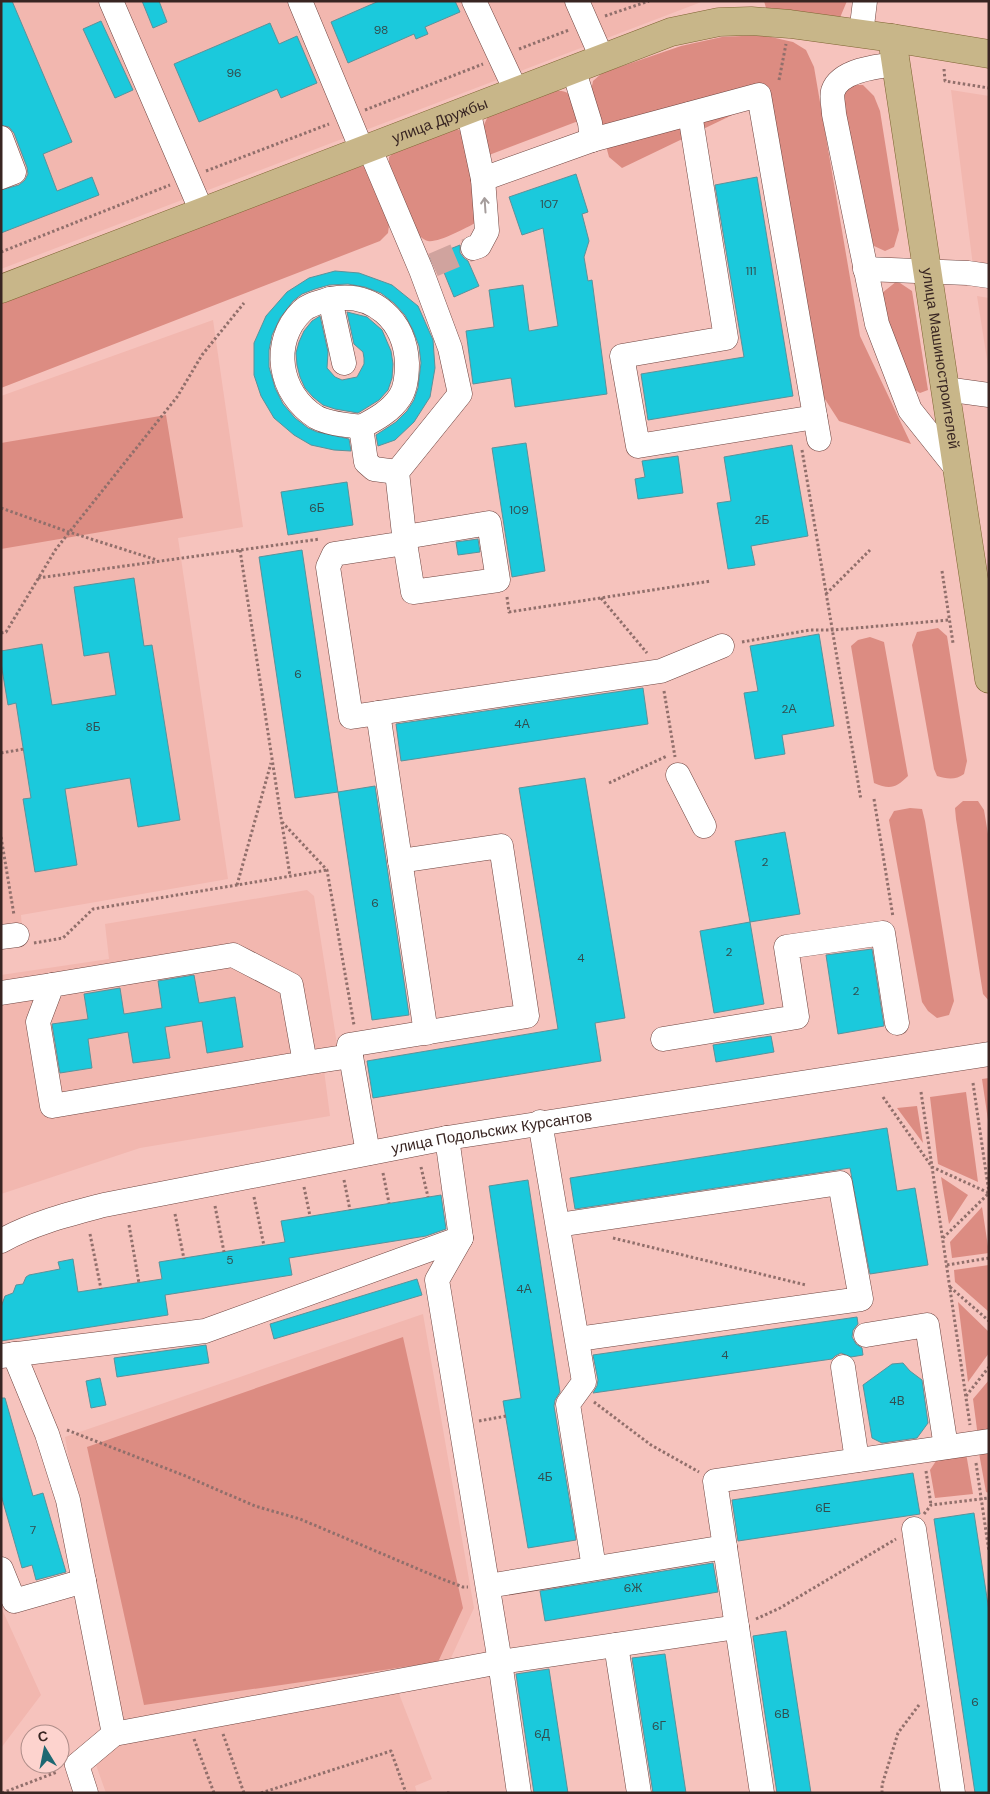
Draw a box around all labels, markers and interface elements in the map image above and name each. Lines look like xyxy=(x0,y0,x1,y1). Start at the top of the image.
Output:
house number: 98 xyxy=(374,22,388,38)
house number: 96 xyxy=(226,65,242,81)
street label: улица Дружбы xyxy=(389,93,490,148)
house number: 107 xyxy=(540,196,558,212)
one-way arrow xyxy=(480,198,489,214)
house number: 111 xyxy=(745,263,757,279)
street label: улица Машиностроителей xyxy=(917,266,964,450)
house number: 6Б xyxy=(309,500,325,516)
house number: 109 xyxy=(509,502,529,518)
house number: 2Б xyxy=(755,512,770,528)
house number: 6 xyxy=(294,666,302,682)
house number: 2А xyxy=(782,701,796,717)
house number: 4А xyxy=(514,716,530,732)
house number: 8Б xyxy=(85,719,101,735)
house number: 2 xyxy=(762,854,769,870)
house number: 6 xyxy=(371,895,379,911)
house number: 2 xyxy=(726,944,733,960)
house number: 4 xyxy=(577,950,585,966)
house number: 2 xyxy=(853,983,860,999)
street label: улица Подольских Курсантов xyxy=(390,1106,593,1159)
house number: 5 xyxy=(226,1252,234,1268)
house number: 4А xyxy=(516,1281,532,1297)
house number: 4 xyxy=(721,1347,729,1363)
house number: 4В xyxy=(889,1393,905,1409)
house number: 4Б xyxy=(537,1469,553,1485)
house number: 6Е xyxy=(815,1500,831,1516)
house number: 7 xyxy=(30,1522,36,1538)
house number: 6Ж xyxy=(624,1580,642,1596)
house number: 6 xyxy=(971,1694,979,1710)
house number: 6В xyxy=(774,1706,790,1722)
house number: 6Г xyxy=(652,1718,667,1734)
north arrow xyxy=(20,1724,70,1774)
text: С xyxy=(36,1726,49,1746)
house number: 6Д xyxy=(534,1726,550,1742)

